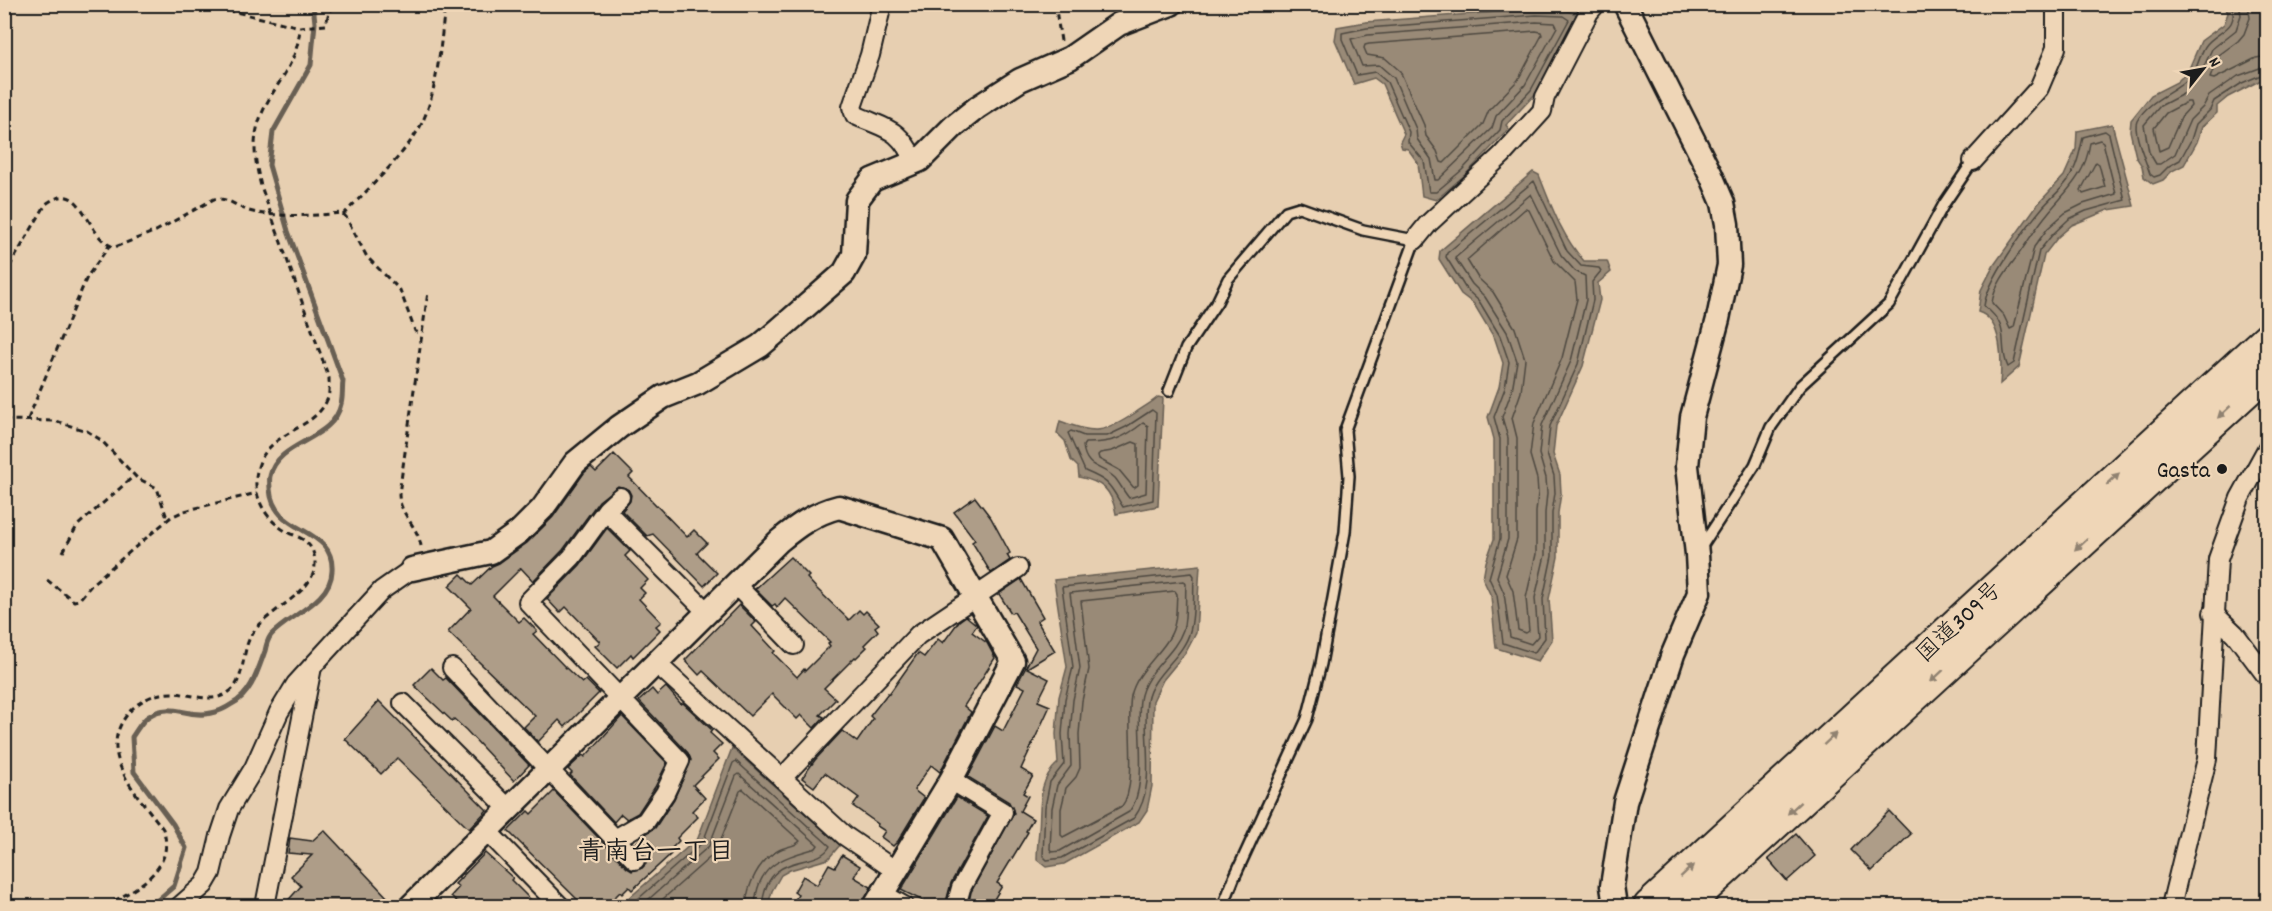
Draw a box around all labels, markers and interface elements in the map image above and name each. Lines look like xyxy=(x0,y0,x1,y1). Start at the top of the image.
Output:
north arrow xyxy=(2173,39,2233,99)
text: N xyxy=(2202,53,2226,72)
one-way arrow xyxy=(2217,405,2232,419)
place label: Gasta xyxy=(2156,455,2211,489)
marker: Gasta xyxy=(2215,462,2229,476)
one-way arrow xyxy=(2105,473,2120,486)
one-way arrow xyxy=(2074,536,2088,550)
street label: 国道309号 xyxy=(1909,574,2011,672)
one-way arrow xyxy=(1931,668,1945,682)
one-way arrow xyxy=(1822,733,1837,746)
one-way arrow xyxy=(1787,800,1801,814)
district label: 青南台一丁目 xyxy=(578,835,734,872)
one-way arrow xyxy=(1680,864,1695,878)

